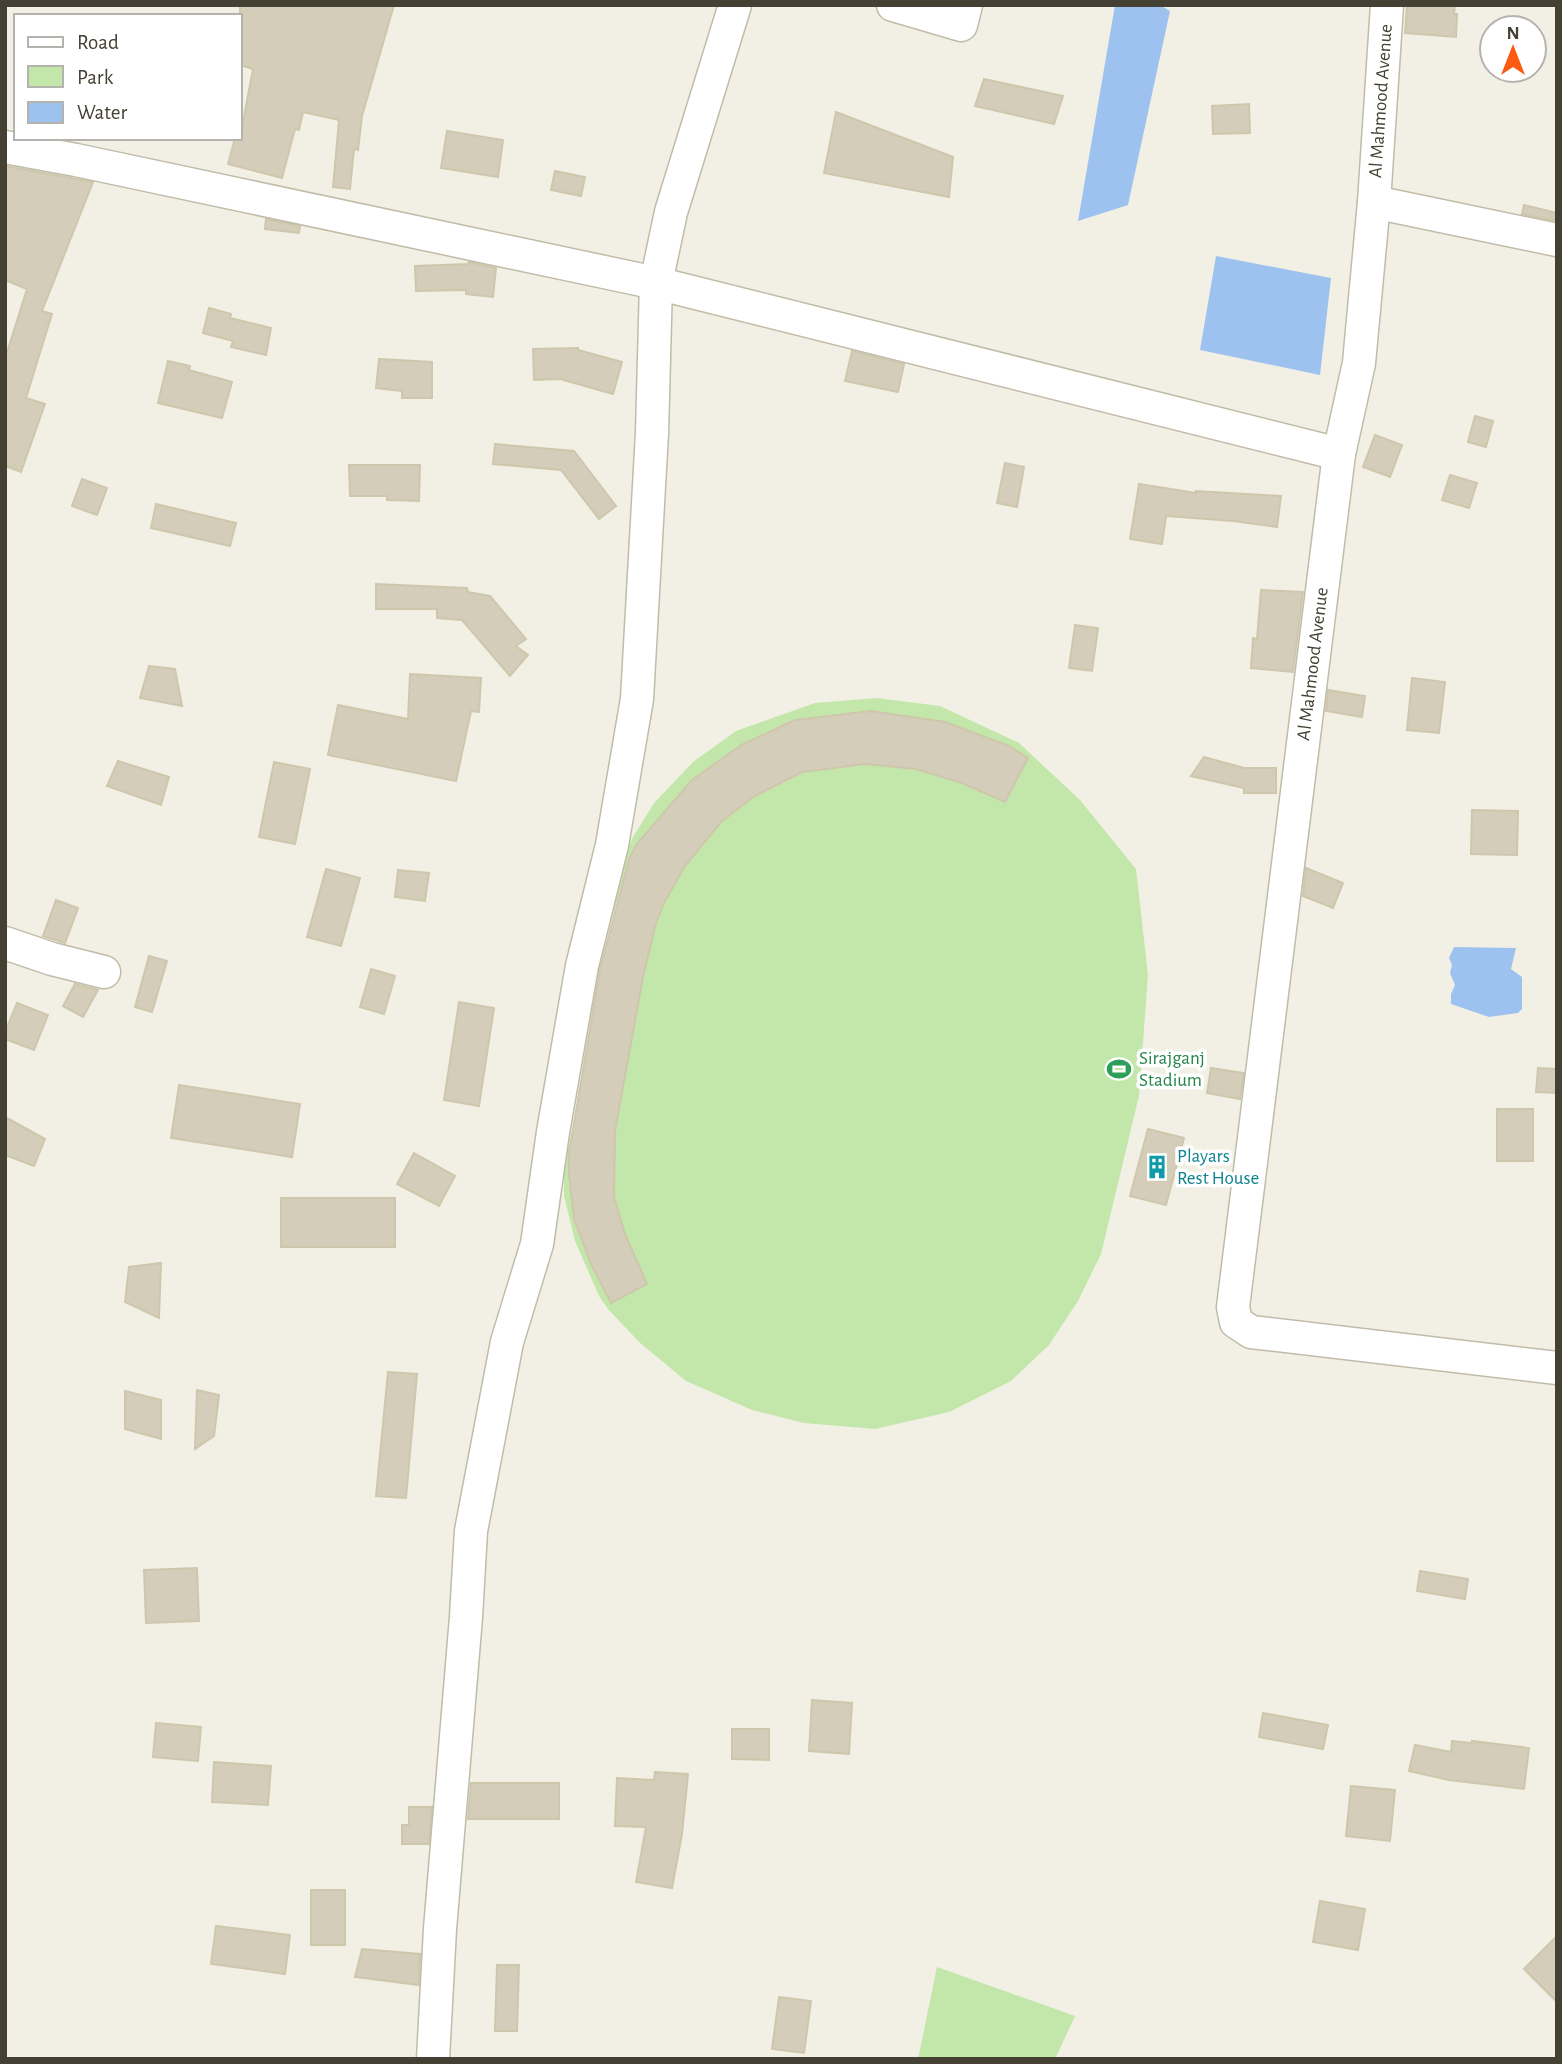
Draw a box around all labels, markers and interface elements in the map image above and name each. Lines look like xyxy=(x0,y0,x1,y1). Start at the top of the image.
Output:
legend xyxy=(14,14,242,140)
north arrow xyxy=(1478,14,1548,84)
street label: Al Mahmood Avenue xyxy=(1366,23,1396,179)
text: N xyxy=(1506,24,1520,43)
text: Road xyxy=(77,32,119,53)
text: Park xyxy=(77,67,114,88)
text: Water xyxy=(77,102,127,123)
street label: Al Mahmood Avenue xyxy=(1294,586,1332,742)
place label: Sirajganj Stadium xyxy=(1139,1049,1205,1090)
sports icon: Sirajganj Stadium xyxy=(1105,1055,1133,1083)
place label: Playars Rest House xyxy=(1177,1147,1259,1188)
building icon: Playars Rest House xyxy=(1143,1153,1171,1181)

